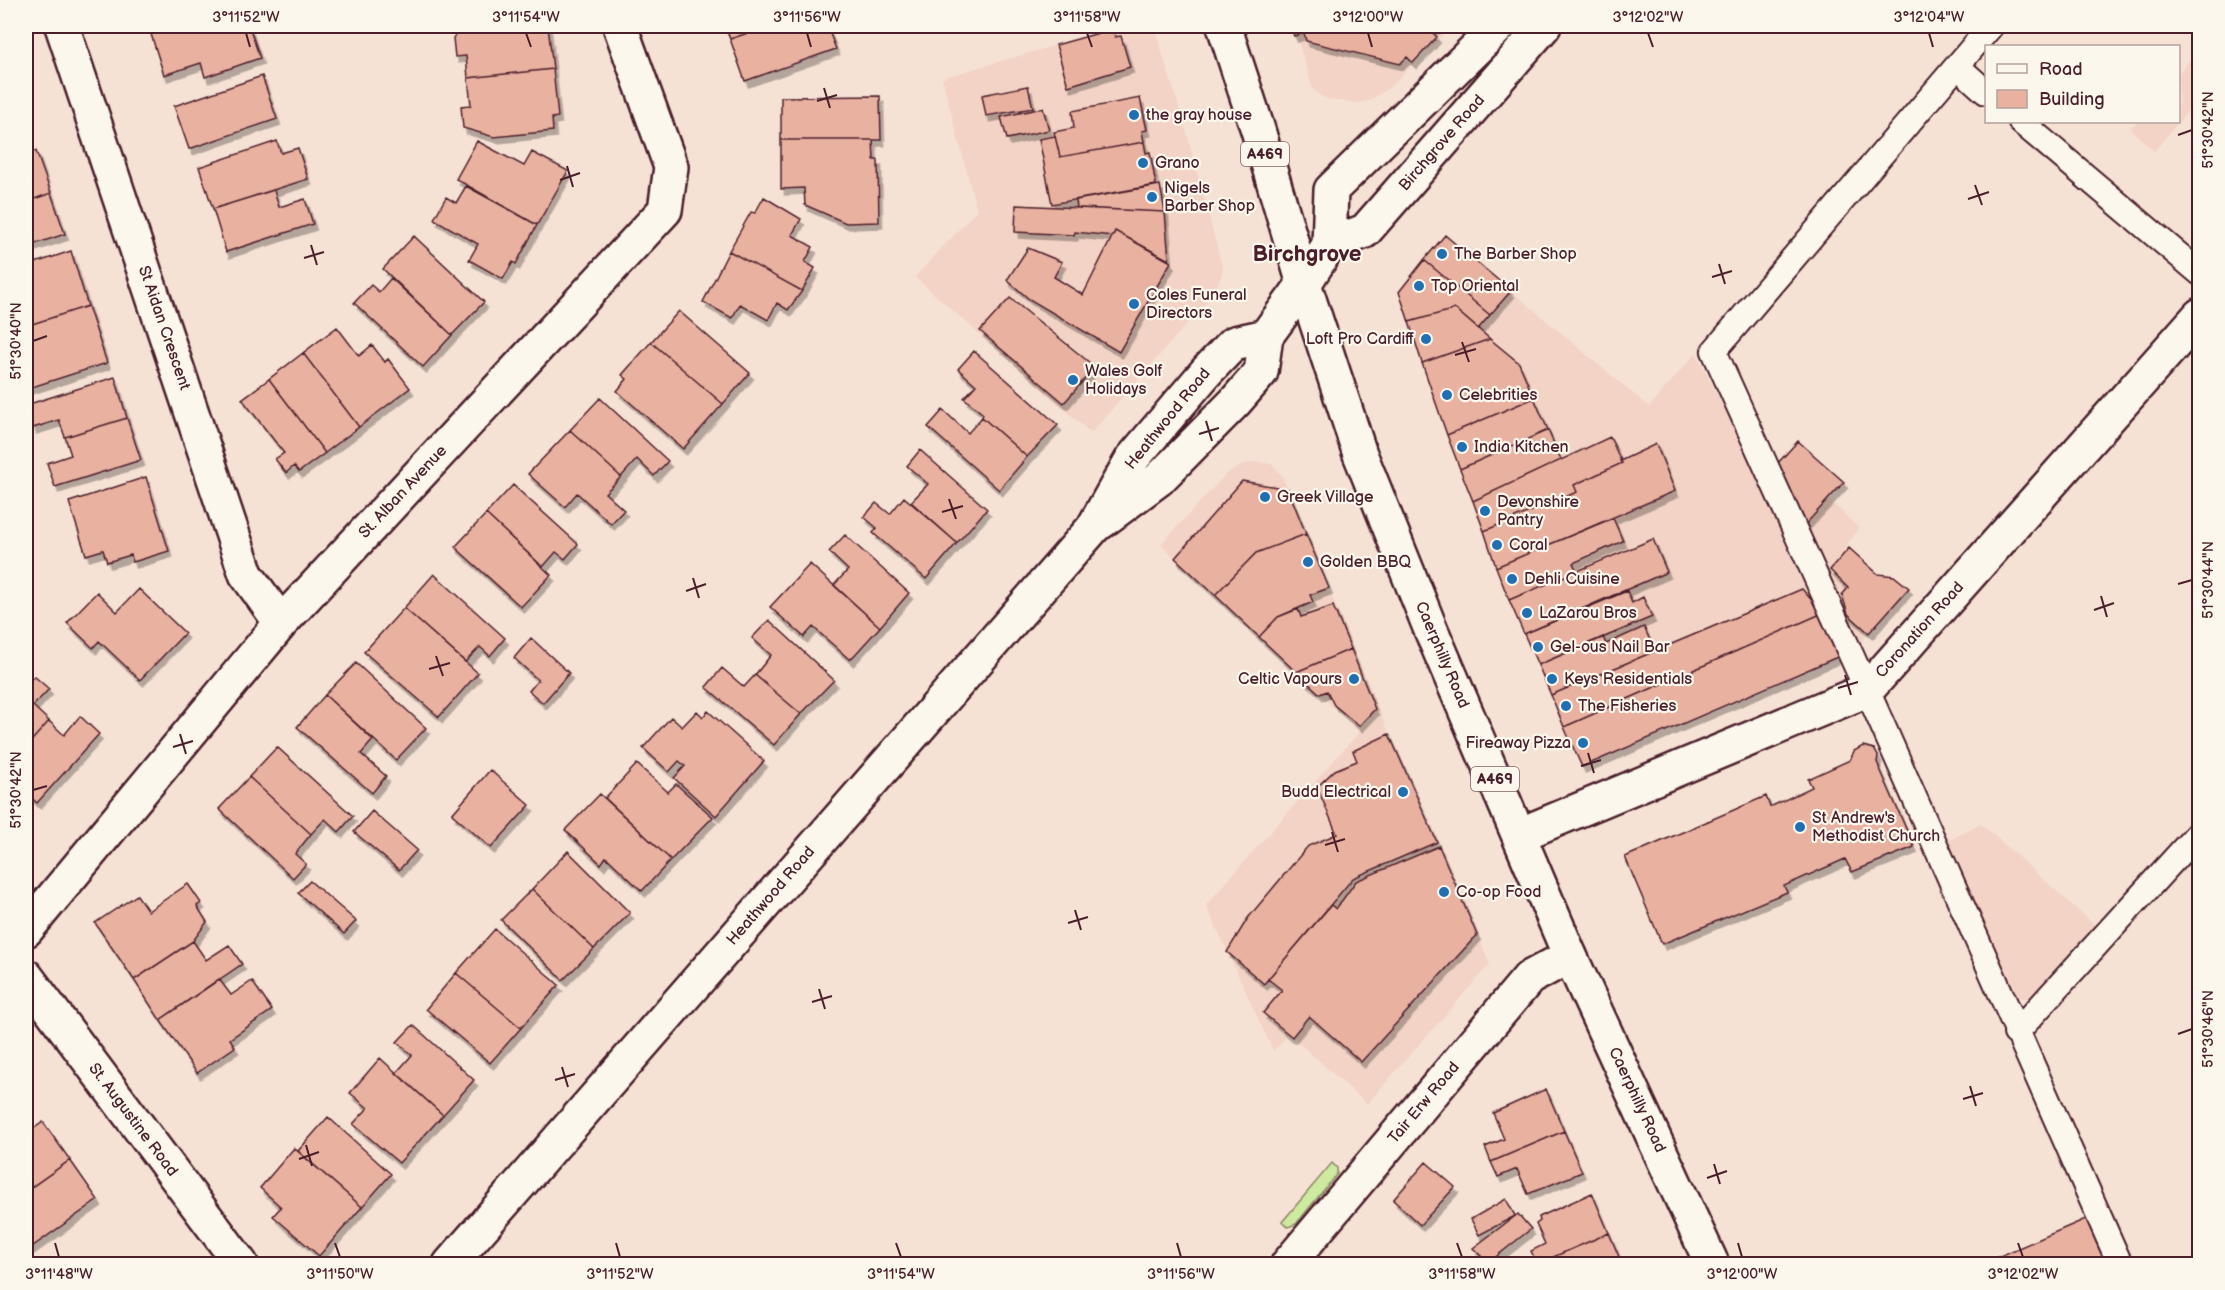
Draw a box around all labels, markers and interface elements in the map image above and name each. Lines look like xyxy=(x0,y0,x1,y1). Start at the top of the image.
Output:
text: 3°11'52"W xyxy=(212,8,280,27)
text: 3°11'54"W xyxy=(492,8,560,27)
text: 3°11'56"W xyxy=(773,8,841,27)
text: 3°11'58"W xyxy=(1053,8,1121,27)
text: 3°12'00"W xyxy=(1333,8,1404,27)
text: 3°12'02"W xyxy=(1613,8,1684,27)
text: 3°12'04"W xyxy=(1893,8,1965,27)
legend xyxy=(1985,45,2180,123)
text: Road xyxy=(2039,59,2083,80)
text: Building xyxy=(2039,89,2105,110)
street label: Birchgrove Road xyxy=(1395,91,1489,195)
text: 51°30'42"N xyxy=(2199,91,2218,169)
place label: the gray house xyxy=(1146,106,1252,125)
marker: the gray house xyxy=(1127,108,1141,122)
road number: A469 xyxy=(1241,142,1289,166)
place label: Grano xyxy=(1155,154,1200,173)
marker: Grano xyxy=(1136,156,1150,170)
place label: Nigels Barber Shop xyxy=(1164,179,1255,216)
marker: Nigels Barber Shop xyxy=(1145,190,1159,204)
district label: Birchgrove xyxy=(1253,241,1361,268)
place label: The Barber Shop xyxy=(1454,245,1577,264)
marker: The Barber Shop xyxy=(1435,247,1449,261)
street label: St Aidan Crescent xyxy=(134,263,194,393)
place label: Top Oriental xyxy=(1431,277,1519,296)
marker: Top Oriental xyxy=(1412,279,1426,293)
place label: Coles Funeral Directors xyxy=(1146,286,1247,323)
marker: Coles Funeral Directors xyxy=(1127,297,1141,311)
text: 51°30'40"N xyxy=(7,302,26,380)
place label: Loft Pro Cardiff xyxy=(1306,330,1414,349)
marker: Loft Pro Cardiff xyxy=(1419,332,1433,346)
place label: Wales Golf Holidays xyxy=(1085,362,1163,399)
street label: Heathwood Road xyxy=(1121,365,1215,473)
marker: Wales Golf Holidays xyxy=(1066,373,1080,387)
place label: Celebrities xyxy=(1459,386,1537,405)
marker: Celebrities xyxy=(1440,388,1454,402)
place label: India Kitchen xyxy=(1474,438,1569,457)
marker: India Kitchen xyxy=(1455,440,1469,454)
street label: St. Alban Avenue xyxy=(355,441,451,543)
place label: Greek Village xyxy=(1277,488,1374,507)
marker: Greek Village xyxy=(1258,490,1272,504)
place label: Devonshire Pantry xyxy=(1497,493,1579,530)
marker: Devonshire Pantry xyxy=(1478,504,1492,518)
place label: Coral xyxy=(1509,536,1548,555)
marker: Coral xyxy=(1490,538,1504,552)
text: 51°30'44"N xyxy=(2199,541,2218,619)
place label: Golden BBQ xyxy=(1320,553,1411,572)
marker: Golden BBQ xyxy=(1301,555,1315,569)
place label: Dehli Cuisine xyxy=(1524,570,1620,589)
marker: Dehli Cuisine xyxy=(1505,572,1519,586)
street label: Coronation Road xyxy=(1872,578,1968,682)
street label: Caerphilly Road xyxy=(1411,599,1473,711)
place label: LaZarou Bros xyxy=(1539,604,1637,623)
marker: LaZarou Bros xyxy=(1520,606,1534,620)
place label: Gel-ous Nail Bar xyxy=(1550,638,1670,657)
marker: Gel-ous Nail Bar xyxy=(1531,640,1545,654)
place label: Celtic Vapours xyxy=(1238,670,1342,689)
place label: Keys Residentials xyxy=(1564,670,1692,689)
marker: Celtic Vapours xyxy=(1347,672,1361,686)
marker: Keys Residentials xyxy=(1545,672,1559,686)
place label: The Fisheries xyxy=(1578,697,1676,716)
marker: The Fisheries xyxy=(1559,699,1573,713)
place label: Fireaway Pizza xyxy=(1466,734,1571,753)
marker: Fireaway Pizza xyxy=(1576,736,1590,750)
text: 51°30'42"N xyxy=(7,751,26,829)
road number: A469 xyxy=(1471,767,1519,791)
place label: Budd Electrical xyxy=(1281,783,1391,802)
marker: Budd Electrical xyxy=(1396,785,1410,799)
place label: St Andrew's Methodist Church xyxy=(1812,809,1940,846)
marker: St Andrew's Methodist Church xyxy=(1793,820,1807,834)
street label: Heathwood Road xyxy=(723,843,819,949)
place label: Co-op Food xyxy=(1456,883,1541,902)
marker: Co-op Food xyxy=(1437,885,1451,899)
text: 51°30'46"N xyxy=(2199,990,2218,1068)
street label: Caerphilly Road xyxy=(1604,1044,1670,1156)
street label: Tair Erw Road xyxy=(1384,1058,1464,1148)
street label: St. Augustine Road xyxy=(84,1060,182,1180)
text: 3°11'48"W xyxy=(25,1265,93,1284)
text: 3°11'50"W xyxy=(306,1265,374,1284)
text: 3°11'52"W xyxy=(586,1265,654,1284)
text: 3°11'54"W xyxy=(867,1265,935,1284)
text: 3°11'56"W xyxy=(1147,1265,1215,1284)
text: 3°11'58"W xyxy=(1428,1265,1496,1284)
text: 3°12'00"W xyxy=(1707,1265,1778,1284)
text: 3°12'02"W xyxy=(1988,1265,2059,1284)

